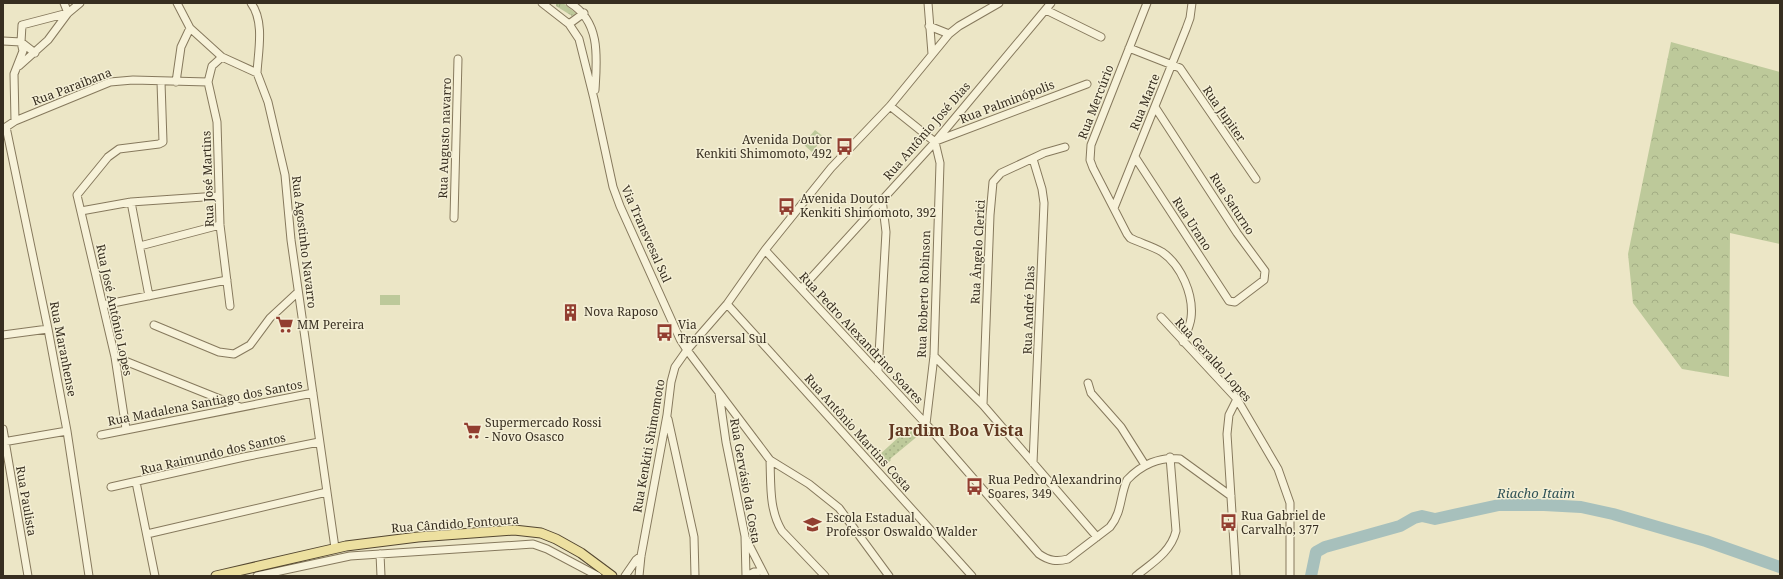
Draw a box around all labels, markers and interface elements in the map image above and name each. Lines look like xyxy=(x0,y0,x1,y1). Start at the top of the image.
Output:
street label: Rua Mercúrio xyxy=(1074,62,1118,142)
street label: Rua Paraibana xyxy=(30,63,114,110)
street label: Rua Marte xyxy=(1125,71,1164,133)
street label: Rua Palminópolis xyxy=(957,76,1057,127)
street label: Rua Augusto navarro xyxy=(434,77,455,199)
street label: Rua Antônio José Dias xyxy=(879,78,974,184)
street label: Rua Jupiter xyxy=(1199,82,1250,145)
street label: Rua José Martins xyxy=(197,131,218,227)
place label: Avenida Doutor Kenkiti Shimomoto, 492 xyxy=(696,131,832,162)
bus stop icon: Avenida Doutor Kenkiti Shimomoto, 492 xyxy=(835,137,855,157)
street label: Rua Saturno xyxy=(1206,169,1259,238)
street label: Rua Agostinho Navarro xyxy=(288,175,321,309)
street label: Via Transvesal Sul xyxy=(617,182,676,285)
place label: Avenida Doutor Kenkiti Shimomoto, 392 xyxy=(800,190,936,221)
street label: Rua Urano xyxy=(1169,194,1216,254)
bus stop icon: Avenida Doutor Kenkiti Shimomoto, 392 xyxy=(777,196,797,216)
street label: Rua Ângelo Clerici xyxy=(966,199,989,305)
street label: Rua Roberto Robinson xyxy=(913,230,934,358)
street label: Rua José Antônio Lopes xyxy=(92,243,137,377)
street label: Rua André Dias xyxy=(1018,265,1039,355)
street label: Rua Pedro Alexandrino Soares xyxy=(796,268,927,407)
street label: Rua Maranhense xyxy=(46,300,81,398)
building icon: Nova Raposo xyxy=(561,302,581,322)
place label: Nova Raposo xyxy=(584,303,658,320)
street label: Rua Geraldo Lopes xyxy=(1171,314,1256,405)
supermarket icon: MM Pereira xyxy=(274,315,294,335)
place label: MM Pereira xyxy=(297,316,365,333)
place label: Via Transversal Sul xyxy=(678,316,767,347)
bus stop icon: Via Transversal Sul xyxy=(655,322,675,342)
street label: Rua Antônio Martins Costa xyxy=(801,370,916,495)
street label: Rua Madalena Santiago dos Santos xyxy=(106,375,304,430)
street label: Rua Kenkiti Shimomoto xyxy=(628,378,669,514)
place label: Supermercado Rossi - Novo Osasco xyxy=(485,414,602,445)
street label: Rua Gervásio da Costa xyxy=(726,417,765,545)
district label: Jardim Boa Vista xyxy=(887,419,1024,441)
supermarket icon: Supermercado Rossi - Novo Osasco xyxy=(462,420,482,440)
street label: Rua Raimundo dos Santos xyxy=(139,429,287,478)
street label: Rua Paulista xyxy=(12,464,41,538)
place label: Rua Pedro Alexandrino Soares, 349 xyxy=(988,471,1122,502)
bus stop icon: Rua Pedro Alexandrino Soares, 349 xyxy=(965,477,985,497)
water label: Riacho Itaim xyxy=(1496,484,1575,502)
place label: Rua Gabriel de Carvalho, 377 xyxy=(1241,507,1326,538)
place label: Escola Estadual Professor Oswaldo Walder xyxy=(826,509,978,540)
street label: Rua Cândido Fontoura xyxy=(390,511,520,536)
bus stop icon: Rua Gabriel de Carvalho, 377 xyxy=(1218,513,1238,533)
school or university icon: Escola Estadual Professor Oswaldo Walder xyxy=(803,515,823,535)

